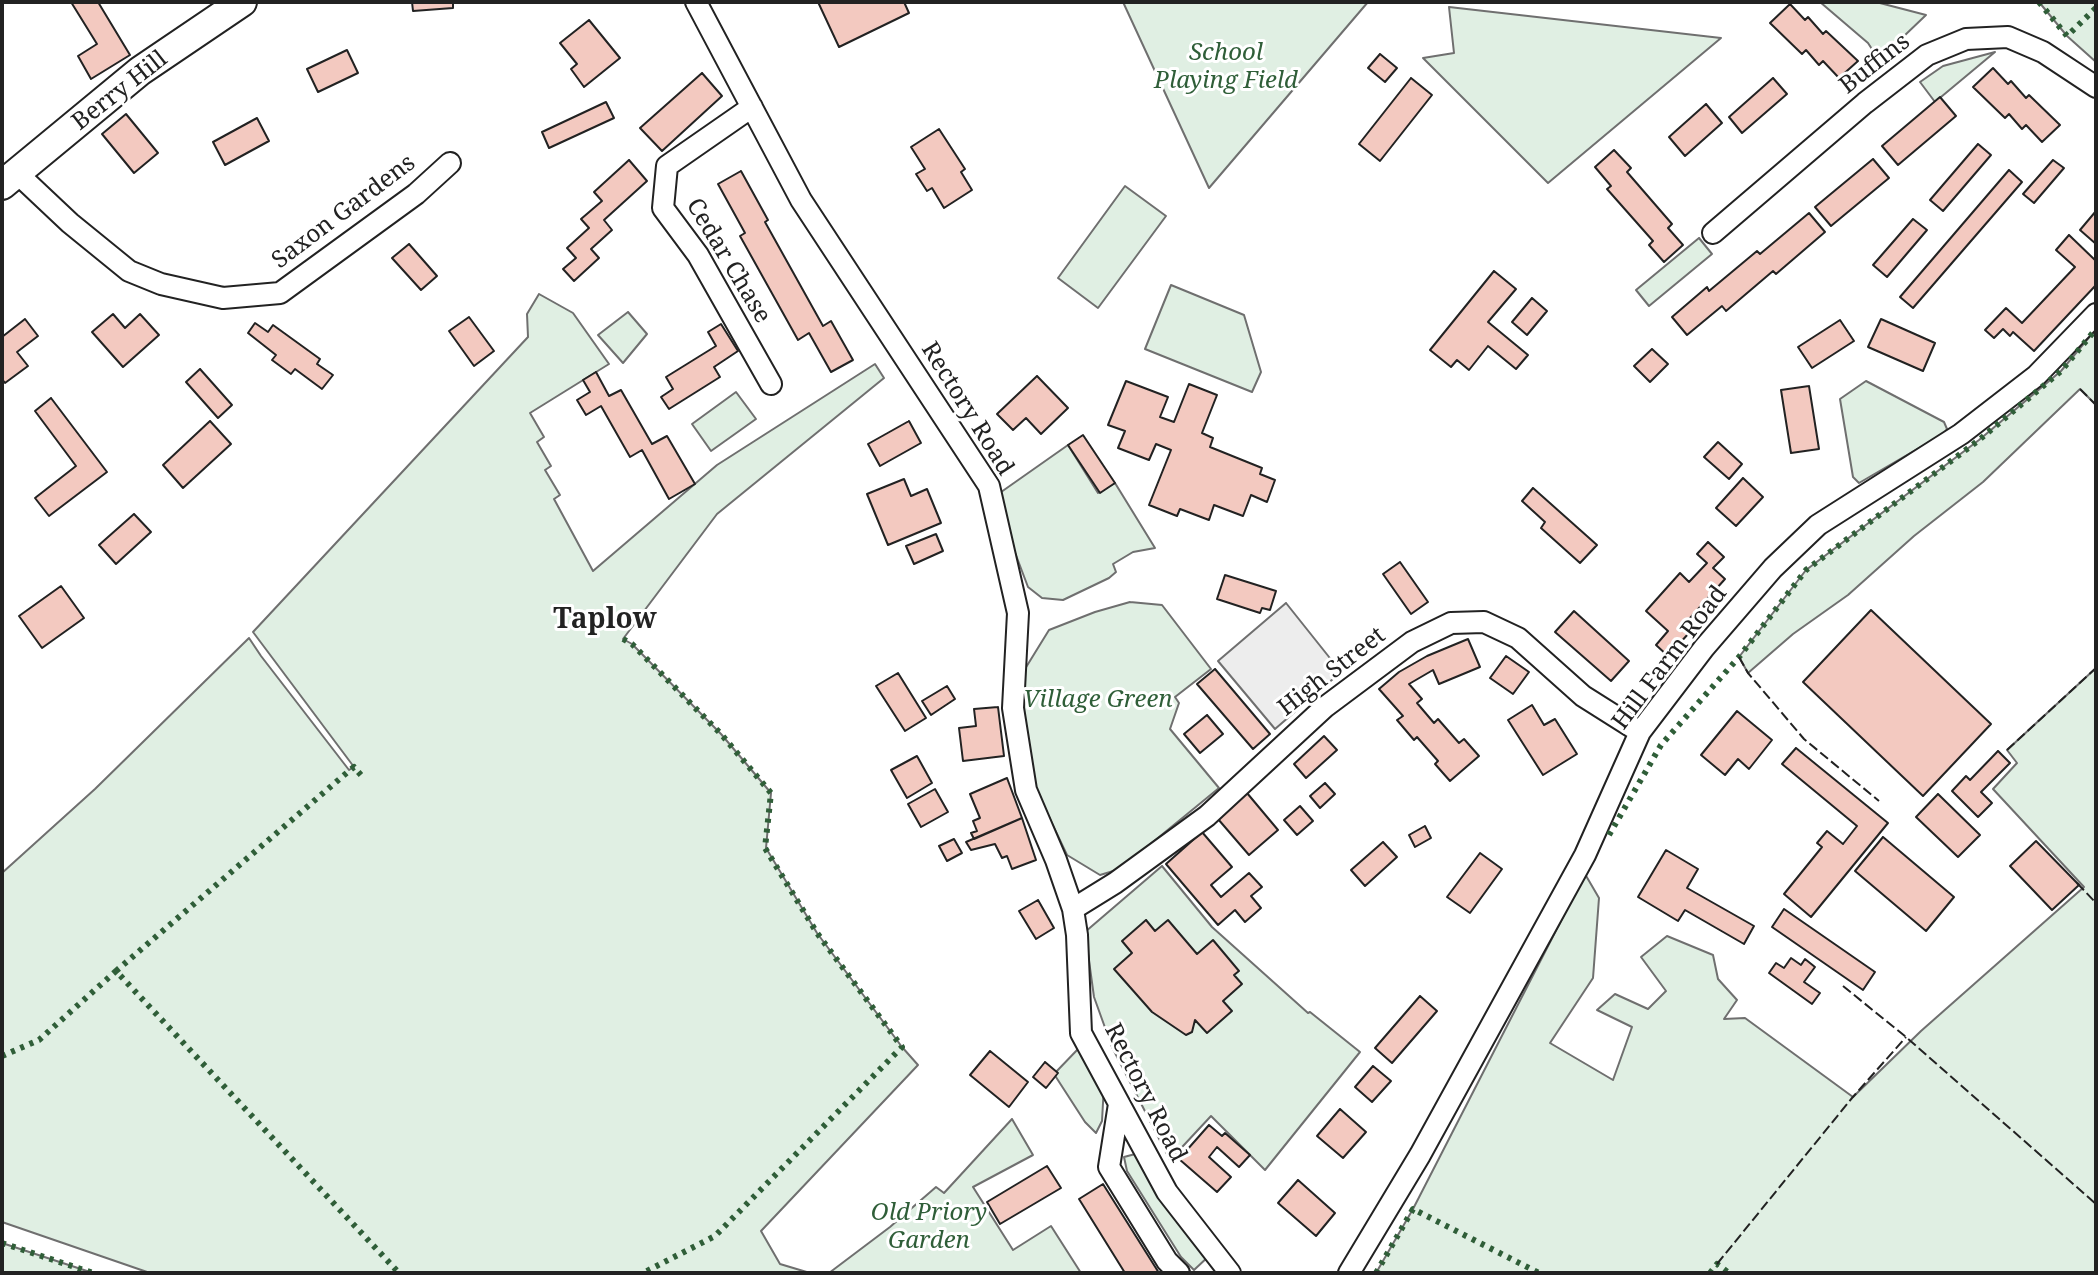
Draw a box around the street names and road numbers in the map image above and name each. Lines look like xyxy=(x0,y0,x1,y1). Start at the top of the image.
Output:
street label: Buffins xyxy=(1834,28,1916,100)
street label: Berry Hill xyxy=(67,45,173,137)
street label: Saxon Gardens xyxy=(267,149,421,275)
street label: Cedar Chase xyxy=(679,193,777,329)
street label: Rectory Road xyxy=(915,337,1019,481)
street label: Hill Farm Road xyxy=(1607,580,1733,736)
street label: High Street xyxy=(1273,621,1391,723)
street label: Rectory Road xyxy=(1098,1019,1192,1167)

